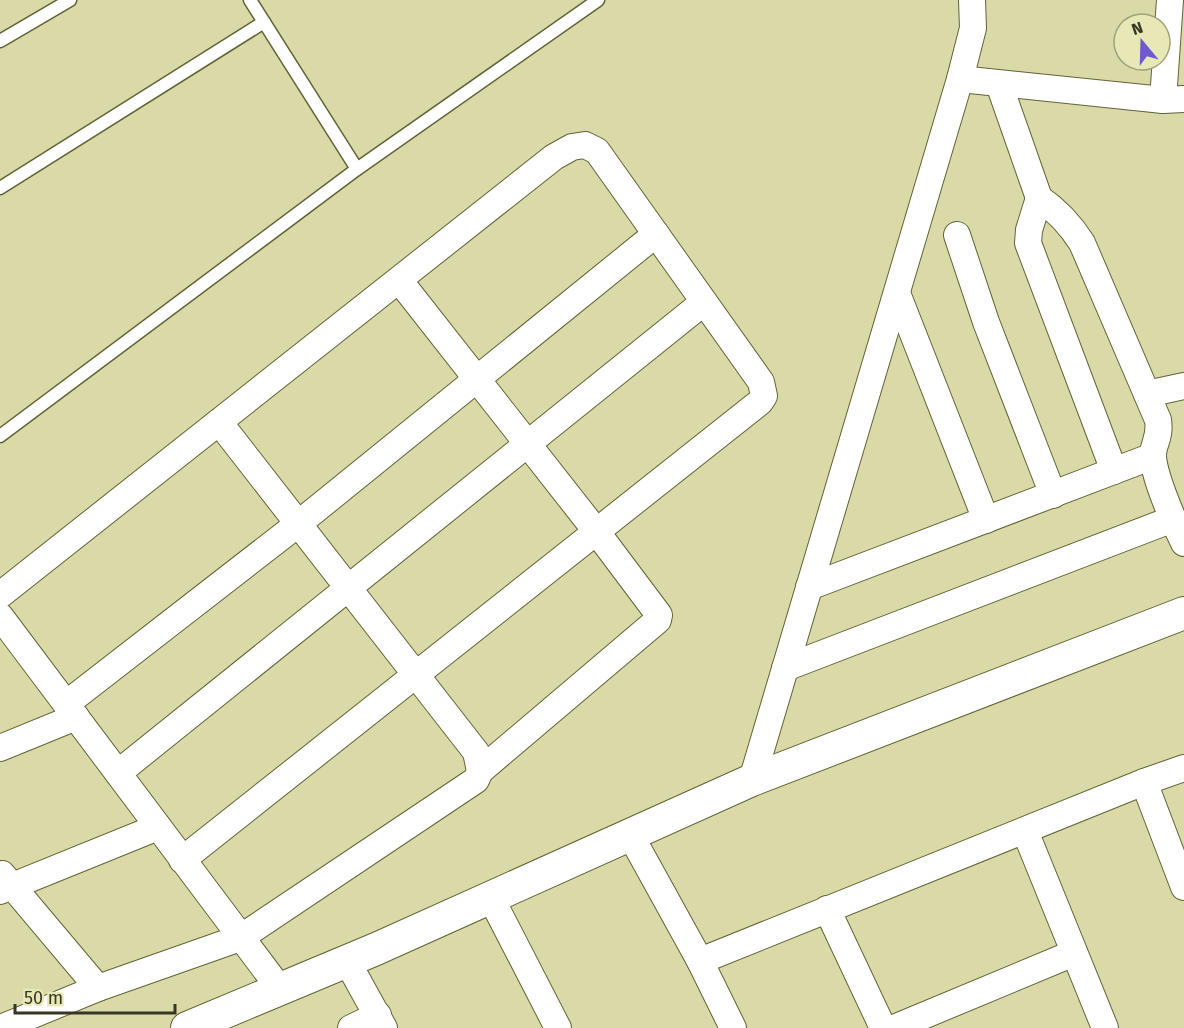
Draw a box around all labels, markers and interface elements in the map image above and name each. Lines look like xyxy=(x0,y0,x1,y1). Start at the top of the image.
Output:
north arrow xyxy=(1112,12,1172,72)
text: N xyxy=(1129,18,1145,39)
scale bar xyxy=(15,977,176,1015)
text: 50 m xyxy=(24,987,63,1009)

